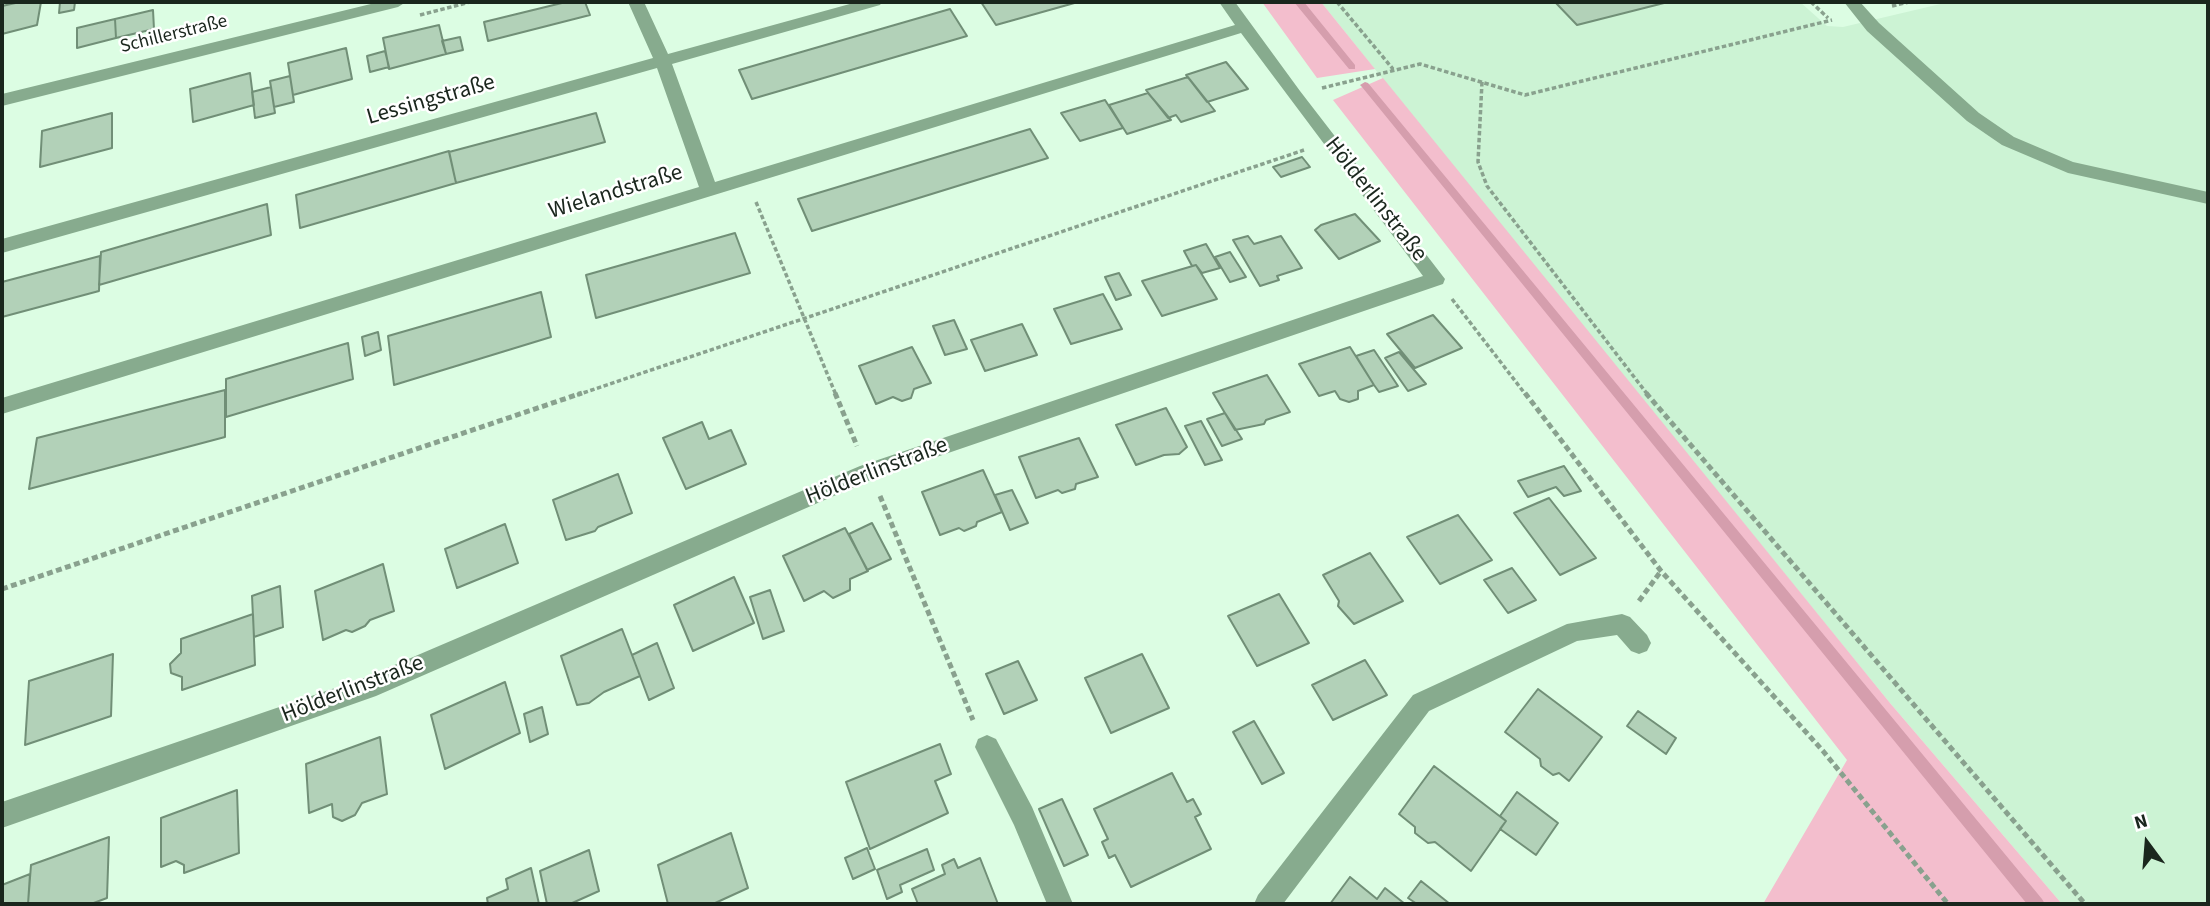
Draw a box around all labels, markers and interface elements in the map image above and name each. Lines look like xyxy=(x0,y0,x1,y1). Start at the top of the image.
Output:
street label: Schillerstraße xyxy=(118,11,230,59)
street label: Lessingstraße xyxy=(364,70,498,132)
street label: Hölderlinstraße xyxy=(1318,132,1432,268)
street label: Wielandstraße xyxy=(546,160,686,226)
street label: Hölderlinstraße xyxy=(802,432,952,512)
street label: Hölderlinstraße xyxy=(278,650,428,730)
north arrow xyxy=(2112,808,2182,878)
text: N xyxy=(2131,808,2151,837)

